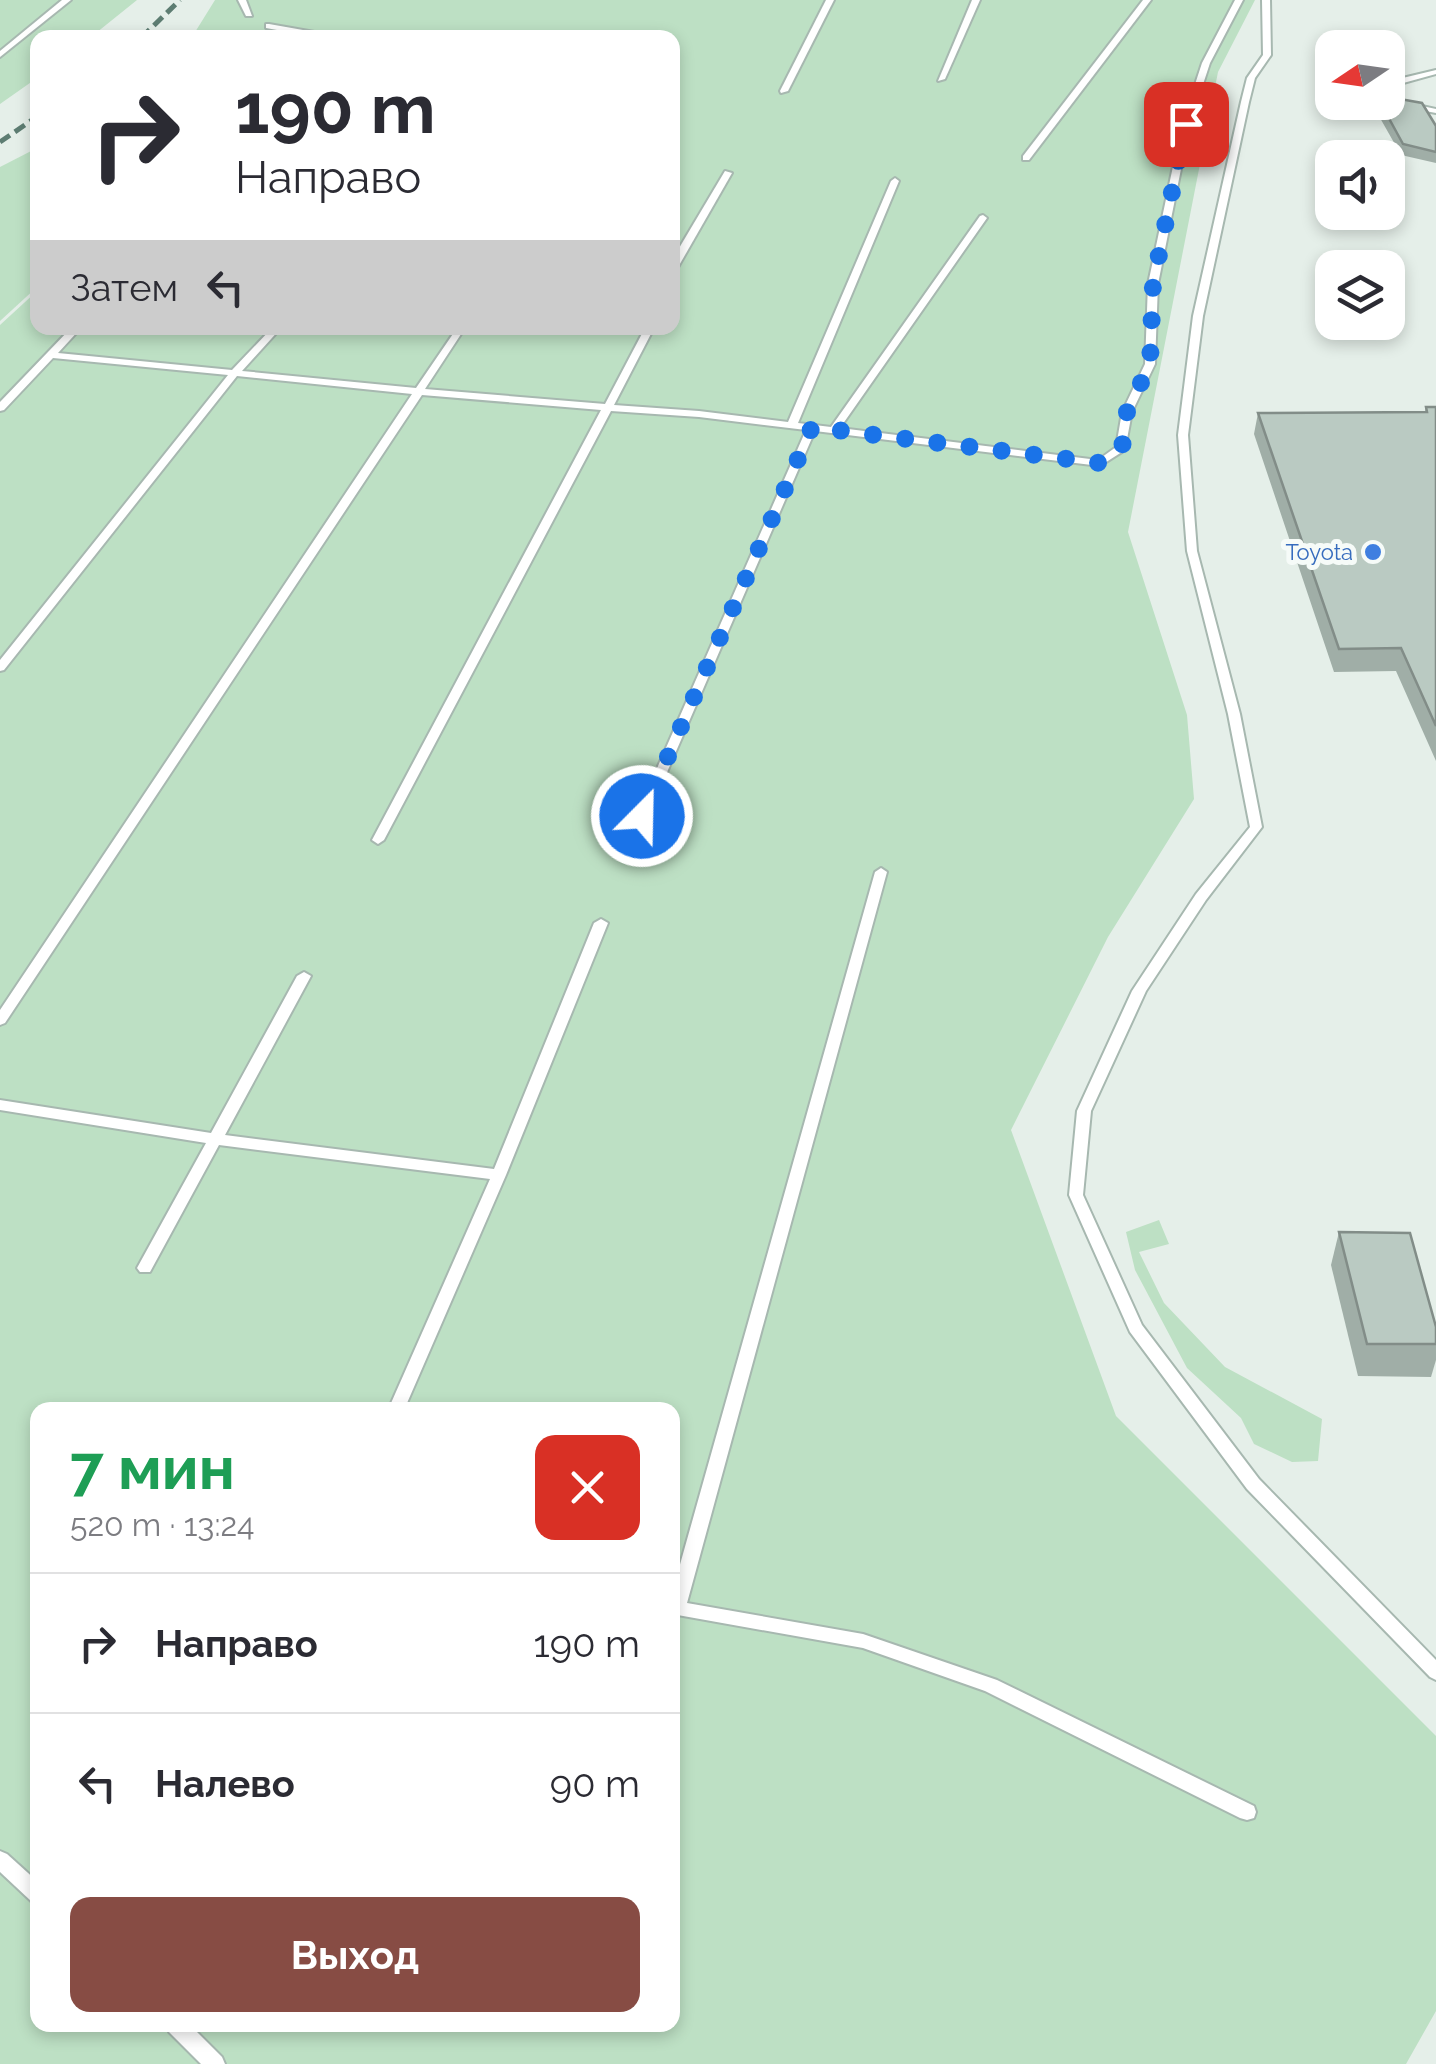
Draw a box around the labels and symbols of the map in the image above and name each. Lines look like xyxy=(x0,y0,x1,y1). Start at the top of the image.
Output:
north arrow xyxy=(1315,30,1405,120)
pin xyxy=(1144,82,1229,167)
place label: Toyota xyxy=(1286,539,1353,565)
marker: Toyota xyxy=(1362,541,1384,563)
position arrow xyxy=(590,764,694,868)

